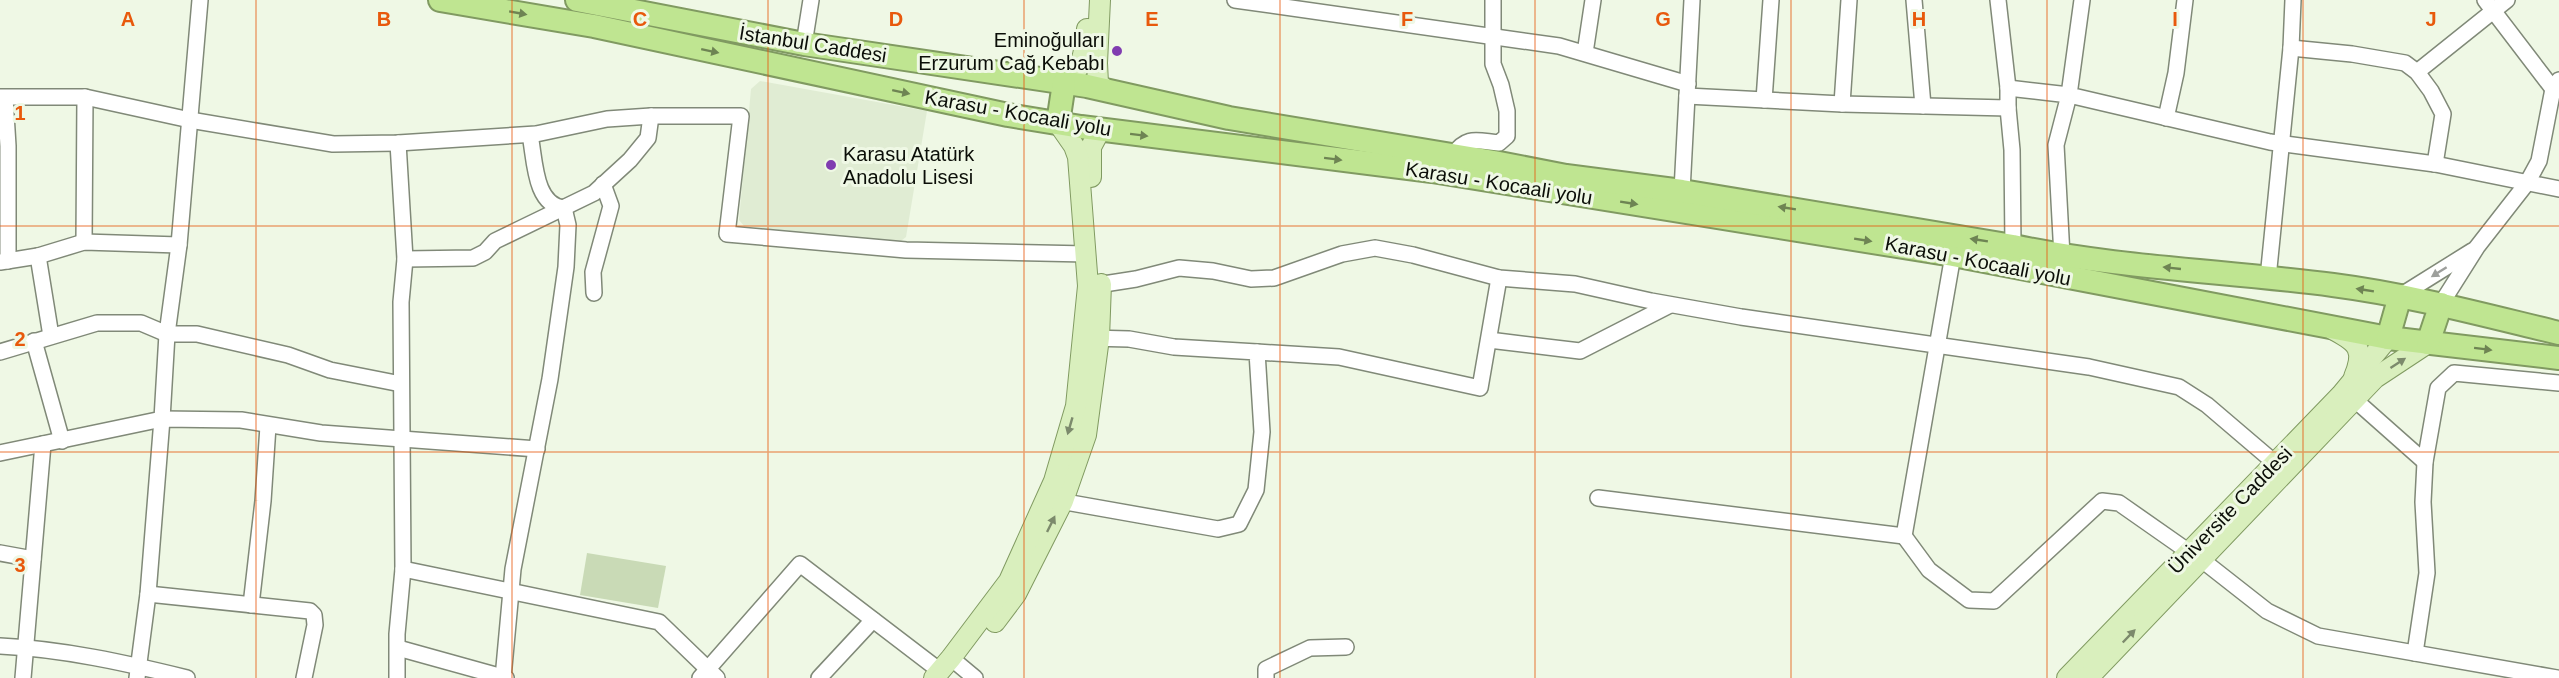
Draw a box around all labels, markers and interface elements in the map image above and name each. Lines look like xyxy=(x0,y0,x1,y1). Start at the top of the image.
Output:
text: A xyxy=(121,8,135,30)
text: B xyxy=(377,8,391,30)
text: C xyxy=(633,8,647,30)
text: D xyxy=(889,8,903,30)
text: E xyxy=(1145,8,1159,30)
text: F xyxy=(1401,8,1413,30)
text: G xyxy=(1655,8,1671,30)
text: H xyxy=(1912,8,1926,30)
text: I xyxy=(2172,8,2178,30)
text: J xyxy=(2425,8,2437,30)
one-way arrow xyxy=(509,9,528,18)
street label: İstanbul Caddesi xyxy=(738,21,888,67)
place label: Eminoğulları Erzurum Cağ Kebabı xyxy=(918,29,1105,74)
marker: Eminoğulları Erzurum Cağ Kebabı xyxy=(1110,44,1124,58)
one-way arrow xyxy=(701,47,720,56)
street label: Karasu - Kocaali yolu xyxy=(923,86,1113,140)
one-way arrow xyxy=(891,87,910,97)
text: 1 xyxy=(14,102,26,124)
one-way arrow xyxy=(1130,130,1149,139)
place label: Karasu Atatürk Anadolu Lisesi xyxy=(843,143,975,188)
one-way arrow xyxy=(1323,154,1342,164)
street label: Karasu - Kocaali yolu xyxy=(1404,157,1594,209)
marker: Karasu Atatürk Anadolu Lisesi xyxy=(824,158,838,172)
one-way arrow xyxy=(1620,199,1639,208)
one-way arrow xyxy=(1777,204,1796,213)
street label: Karasu - Kocaali yolu xyxy=(1883,232,2073,290)
one-way arrow xyxy=(1969,235,1988,244)
one-way arrow xyxy=(1854,236,1873,245)
one-way arrow xyxy=(2162,263,2181,273)
one-way arrow xyxy=(2431,267,2447,278)
one-way arrow xyxy=(2356,285,2375,294)
text: 2 xyxy=(14,328,26,350)
one-way arrow xyxy=(2473,345,2492,354)
one-way arrow xyxy=(2390,358,2406,369)
one-way arrow xyxy=(1065,417,1074,435)
street label: Üniversite Caddesi xyxy=(2164,442,2296,578)
one-way arrow xyxy=(1046,516,1056,533)
text: 3 xyxy=(14,554,26,576)
one-way arrow xyxy=(2122,628,2136,643)

